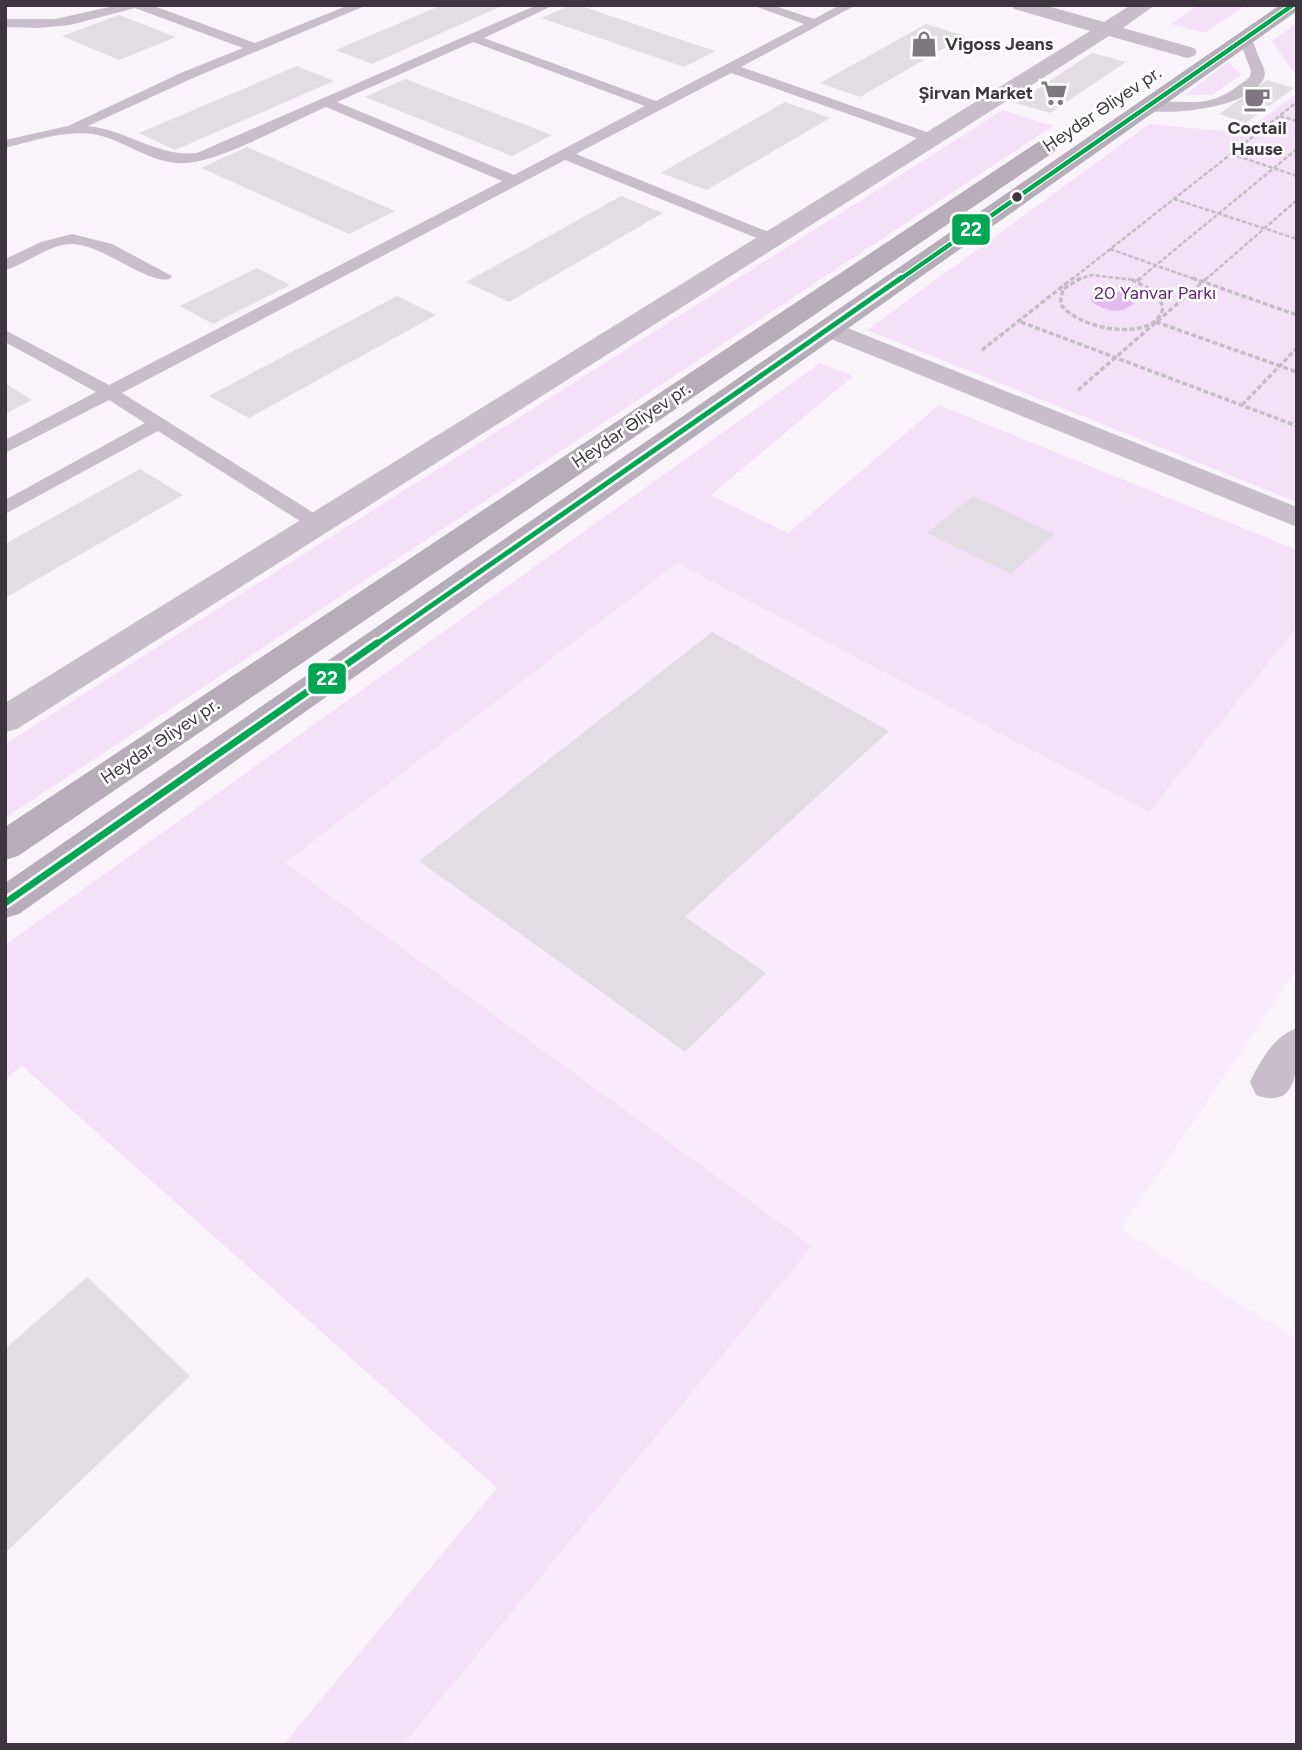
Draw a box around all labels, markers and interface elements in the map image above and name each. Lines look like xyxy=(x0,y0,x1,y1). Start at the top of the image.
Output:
shop icon: Vigoss Jeans xyxy=(909,29,939,59)
place label: Vigoss Jeans xyxy=(945,33,1054,55)
street label: Heydər Əliyev pr. xyxy=(1039,61,1165,157)
supermarket icon: Şirvan Market xyxy=(1039,78,1069,108)
place label: Şirvan Market xyxy=(918,82,1033,104)
cafe icon: Coctail Hause xyxy=(1242,84,1272,114)
place label: Coctail Hause xyxy=(1227,117,1287,160)
unlabelled marker xyxy=(1010,190,1024,204)
line badge: 22 xyxy=(951,213,991,246)
text: 22 xyxy=(960,218,982,241)
park label: 20 Yanvar Parkı xyxy=(1094,282,1216,304)
street label: Heydər Əliyev pr. xyxy=(568,377,694,473)
line badge: 22 xyxy=(307,662,347,695)
text: 22 xyxy=(316,667,338,690)
street label: Heydər Əliyev pr. xyxy=(97,693,223,789)

